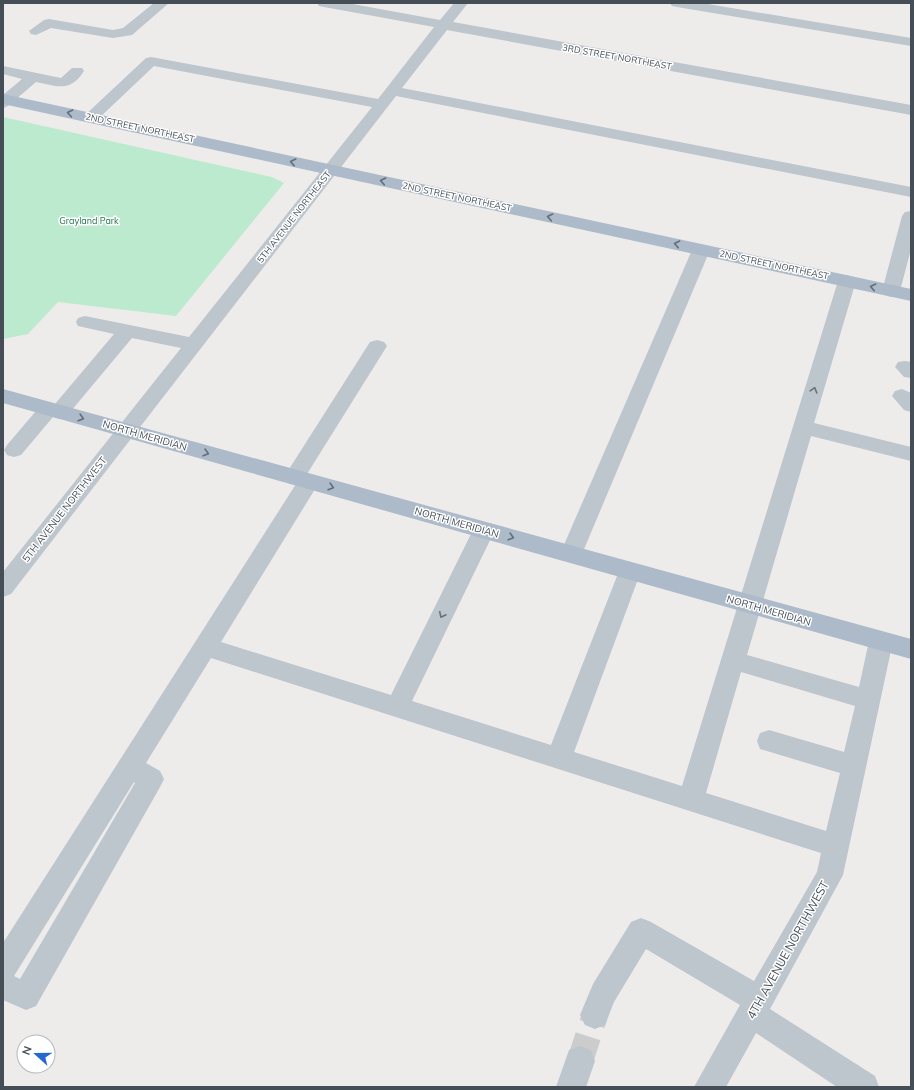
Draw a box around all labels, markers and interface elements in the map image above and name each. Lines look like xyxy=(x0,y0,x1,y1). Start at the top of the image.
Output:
street label: 3RD STREET NORTHEAST xyxy=(562,41,673,72)
one-way arrow xyxy=(67,109,73,117)
street label: 2ND STREET NORTHEAST xyxy=(85,111,196,145)
one-way arrow xyxy=(290,158,296,166)
street label: 5TH AVENUE NORTHEAST xyxy=(254,168,333,265)
one-way arrow xyxy=(380,178,386,186)
street label: 2ND STREET NORTHEAST xyxy=(402,180,513,214)
one-way arrow xyxy=(547,214,553,222)
park label: Grayland Park xyxy=(59,215,119,227)
one-way arrow xyxy=(674,241,681,249)
street label: 2ND STREET NORTHEAST xyxy=(719,248,830,282)
one-way arrow xyxy=(870,283,876,291)
one-way arrow xyxy=(809,386,818,393)
one-way arrow xyxy=(77,413,84,422)
street label: NORTH MERIDIAN xyxy=(101,417,189,454)
one-way arrow xyxy=(203,448,209,456)
street label: 5TH AVENUE NORTHWEST xyxy=(19,454,109,564)
one-way arrow xyxy=(328,483,335,491)
street label: NORTH MERIDIAN xyxy=(413,504,501,541)
one-way arrow xyxy=(507,533,514,541)
street label: NORTH MERIDIAN xyxy=(725,592,813,629)
one-way arrow xyxy=(439,611,447,619)
street label: 4TH AVENUE NORTHWEST xyxy=(743,877,832,1022)
north arrow xyxy=(16,1034,56,1074)
text: N xyxy=(19,1044,35,1057)

